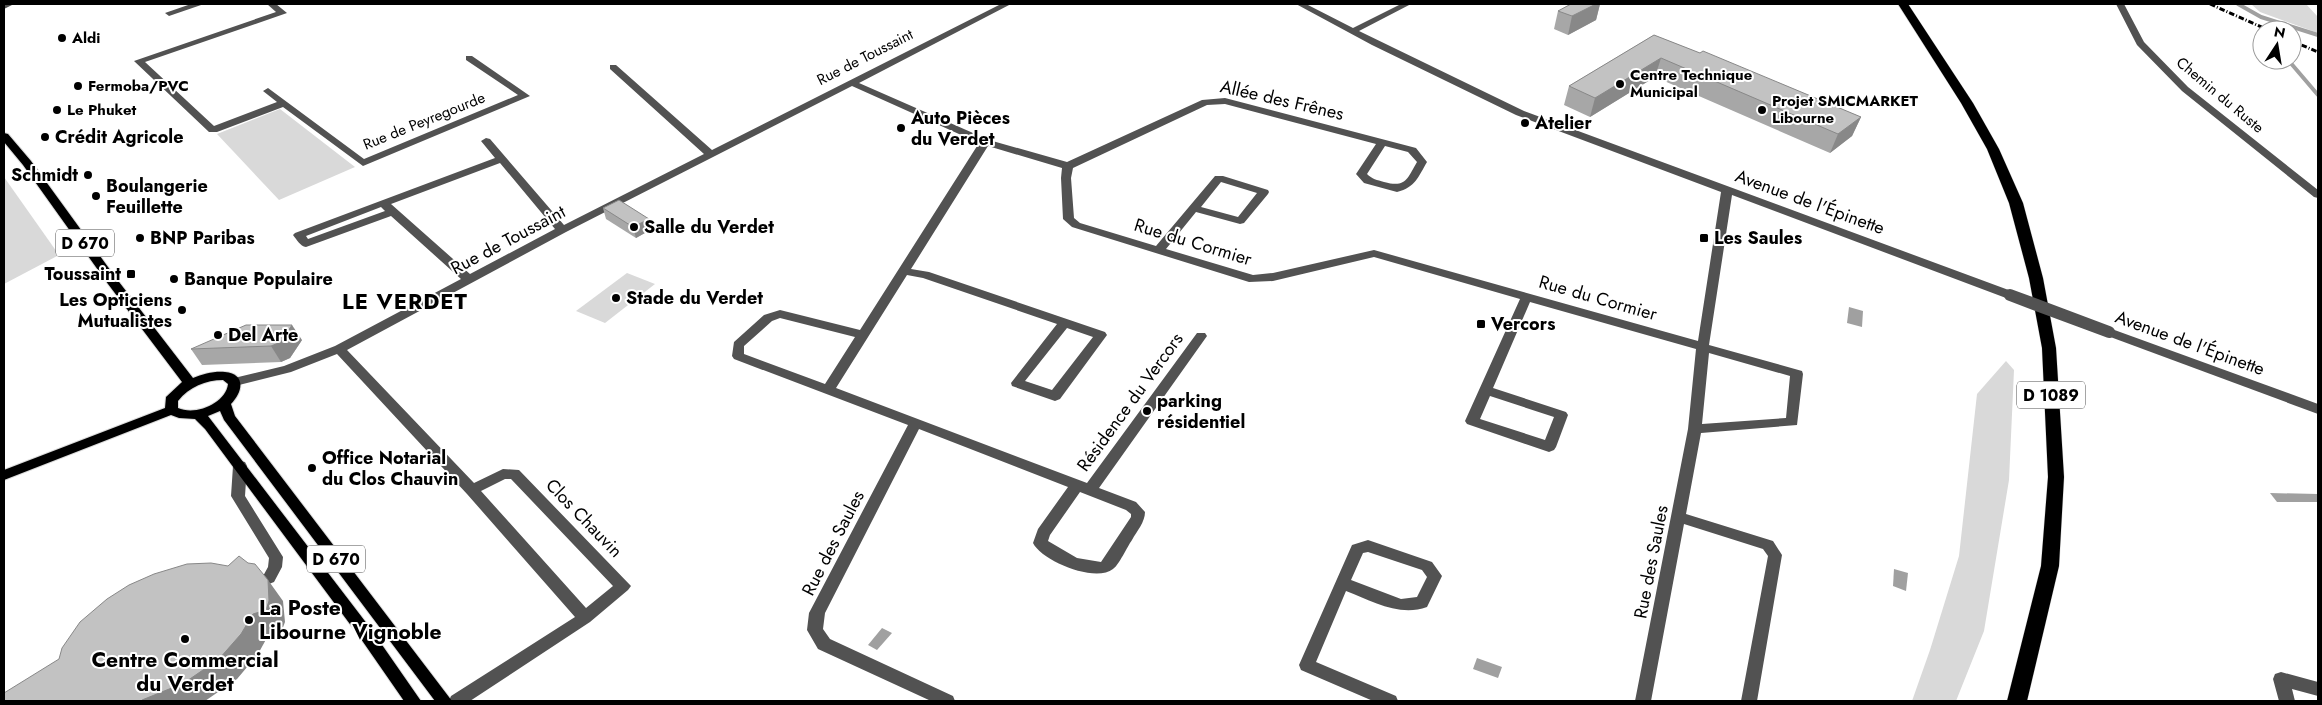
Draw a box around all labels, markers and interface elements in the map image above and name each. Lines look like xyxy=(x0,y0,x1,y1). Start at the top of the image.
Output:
north arrow xyxy=(2252,20,2302,70)
text: N xyxy=(2272,21,2287,43)
street label: Rue de Toussaint xyxy=(813,23,917,91)
place label: Aldi xyxy=(71,27,100,49)
marker: Aldi xyxy=(56,32,68,44)
street label: Chemin du Ruste xyxy=(2171,52,2269,138)
place label: Centre Technique Municipal xyxy=(1630,64,1753,103)
street label: Allée des Frênes xyxy=(1218,73,1346,127)
place label: Fermoba/PVC xyxy=(88,75,189,97)
marker: Centre Technique Municipal xyxy=(1614,78,1626,90)
marker: Fermoba/PVC xyxy=(72,80,84,92)
street label: Rue de Peyregourde xyxy=(360,86,489,156)
place label: Projet SMICMARKET Libourne xyxy=(1772,90,1918,129)
place label: Le Phuket xyxy=(67,99,137,121)
marker: Le Phuket xyxy=(51,104,63,116)
marker: Projet SMICMARKET Libourne xyxy=(1756,104,1768,116)
place label: Auto Pièces du Verdet xyxy=(910,105,1010,152)
place label: Atelier xyxy=(1534,110,1592,136)
marker: Atelier xyxy=(1519,117,1531,129)
marker: Auto Pièces du Verdet xyxy=(895,122,907,134)
place label: Crédit Agricole xyxy=(55,124,184,150)
marker: Crédit Agricole xyxy=(39,131,51,143)
place label: Schmidt xyxy=(11,162,78,188)
street label: Avenue de l'Épinette xyxy=(1732,163,1888,241)
marker: Schmidt xyxy=(82,169,94,181)
place label: Boulangerie Feuillette xyxy=(106,173,208,220)
marker: Boulangerie Feuillette xyxy=(90,190,102,202)
street label: Rue de Toussaint xyxy=(446,198,571,281)
street label: Rue du Cormier xyxy=(1131,212,1256,272)
place label: Salle du Verdet xyxy=(644,214,774,240)
marker: Salle du Verdet xyxy=(628,221,640,233)
place label: BNP Paribas xyxy=(150,225,255,251)
place label: Les Saules xyxy=(1714,225,1802,251)
road number: D 670 xyxy=(56,230,114,256)
marker: BNP Paribas xyxy=(134,232,146,244)
marker: Les Saules xyxy=(1698,232,1710,244)
place label: Toussaint xyxy=(45,261,121,287)
place label: Banque Populaire xyxy=(184,266,333,292)
marker: Toussaint xyxy=(125,268,137,280)
street label: Rue du Cormier xyxy=(1536,269,1661,328)
marker: Banque Populaire xyxy=(168,273,180,285)
district label: LE VERDET xyxy=(342,285,468,317)
place label: Stade du Verdet xyxy=(626,285,763,311)
place label: Les Opticiens Mutualistes xyxy=(59,287,172,334)
marker: Stade du Verdet xyxy=(610,292,622,304)
marker: Les Opticiens Mutualistes xyxy=(176,304,188,316)
street label: Avenue de l'Épinette xyxy=(2112,304,2268,382)
place label: Vercors xyxy=(1490,311,1555,337)
marker: Vercors xyxy=(1475,318,1487,330)
place label: Del Arte xyxy=(228,322,298,348)
street label: Résidence du Vercors xyxy=(1071,327,1189,477)
marker: Del Arte xyxy=(212,329,224,341)
road number: D 1089 xyxy=(2017,382,2085,408)
place label: parking résidentiel xyxy=(1157,388,1245,435)
marker: parking résidentiel xyxy=(1141,405,1153,417)
place label: Office Notarial du Clos Chauvin xyxy=(322,445,458,492)
marker: Office Notarial du Clos Chauvin xyxy=(306,462,318,474)
street label: Clos Chauvin xyxy=(540,473,628,563)
street label: Rue des Saules xyxy=(795,486,871,600)
street label: Rue des Saules xyxy=(1627,503,1675,621)
road number: D 670 xyxy=(307,546,365,572)
place label: La Poste Libourne Vignoble xyxy=(259,593,442,647)
marker: La Poste Libourne Vignoble xyxy=(243,614,255,626)
marker: Centre Commercial du Verdet xyxy=(179,633,191,645)
place label: Centre Commercial du Verdet xyxy=(91,645,279,699)

